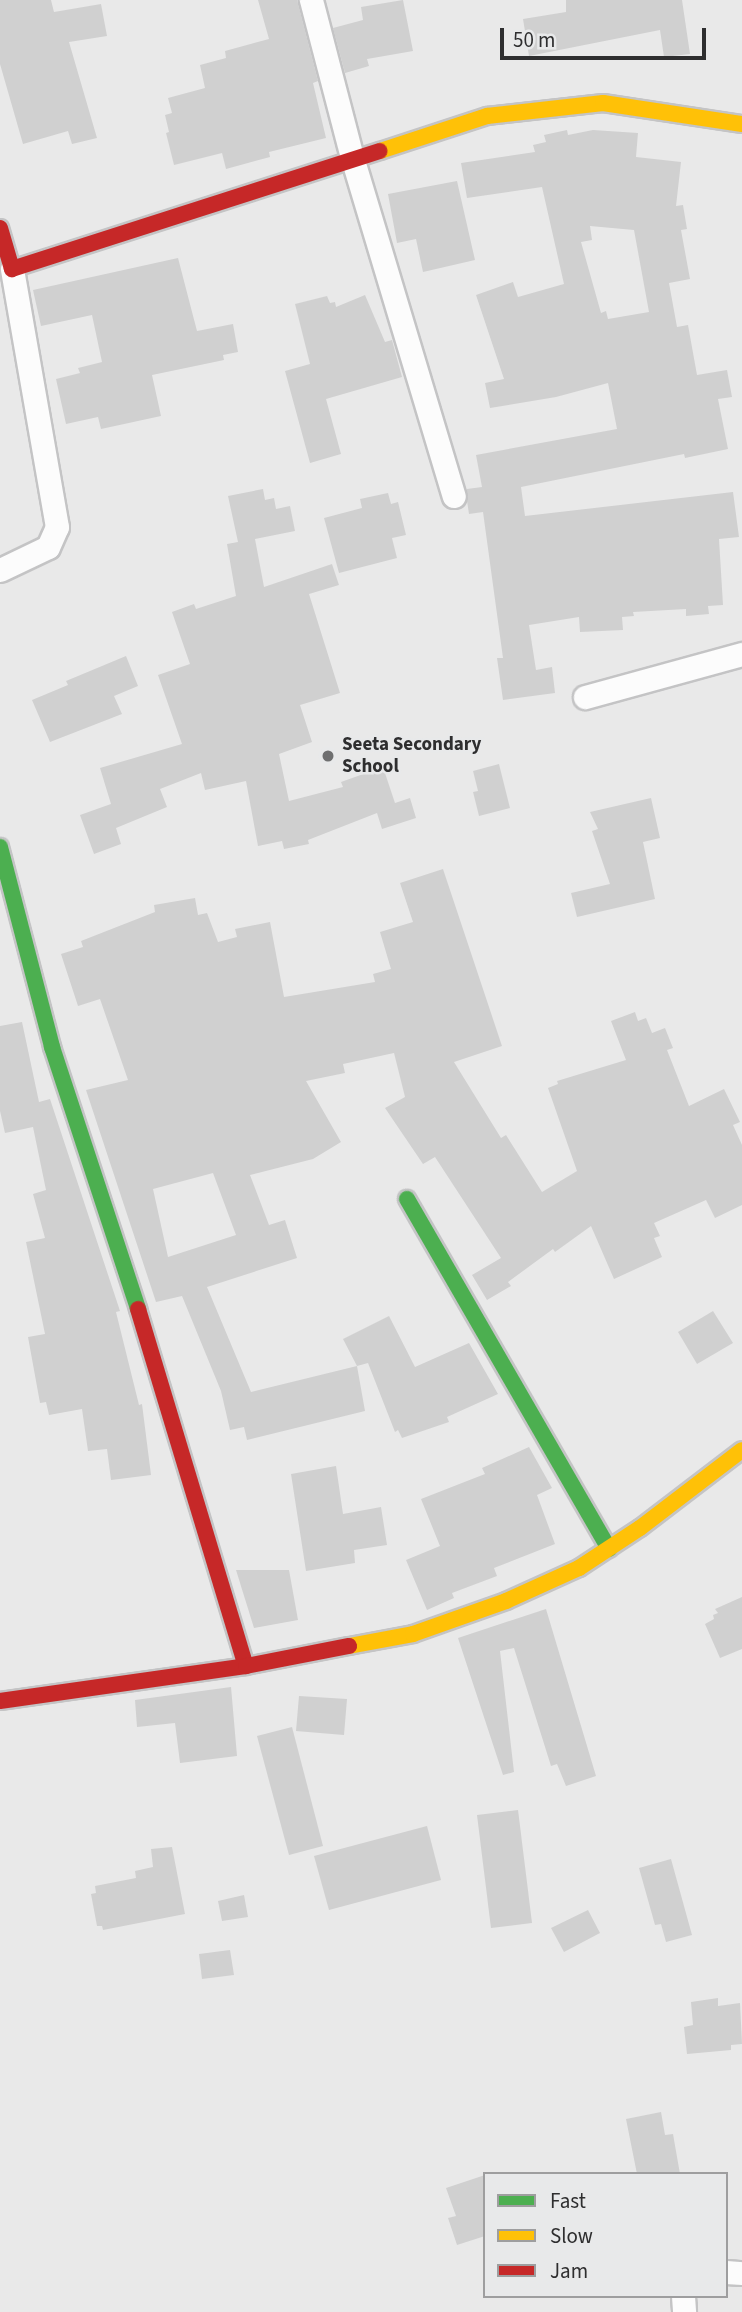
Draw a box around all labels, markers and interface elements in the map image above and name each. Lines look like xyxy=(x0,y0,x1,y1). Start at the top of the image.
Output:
scale bar xyxy=(504,14,710,58)
text: 50 m xyxy=(513,25,555,55)
place label: Seeta Secondary School xyxy=(342,734,481,778)
marker: Seeta Secondary School xyxy=(320,748,336,764)
legend xyxy=(483,2172,728,2298)
text: Fast xyxy=(550,2186,586,2216)
text: Slow xyxy=(550,2221,593,2251)
text: Jam xyxy=(550,2256,588,2286)

